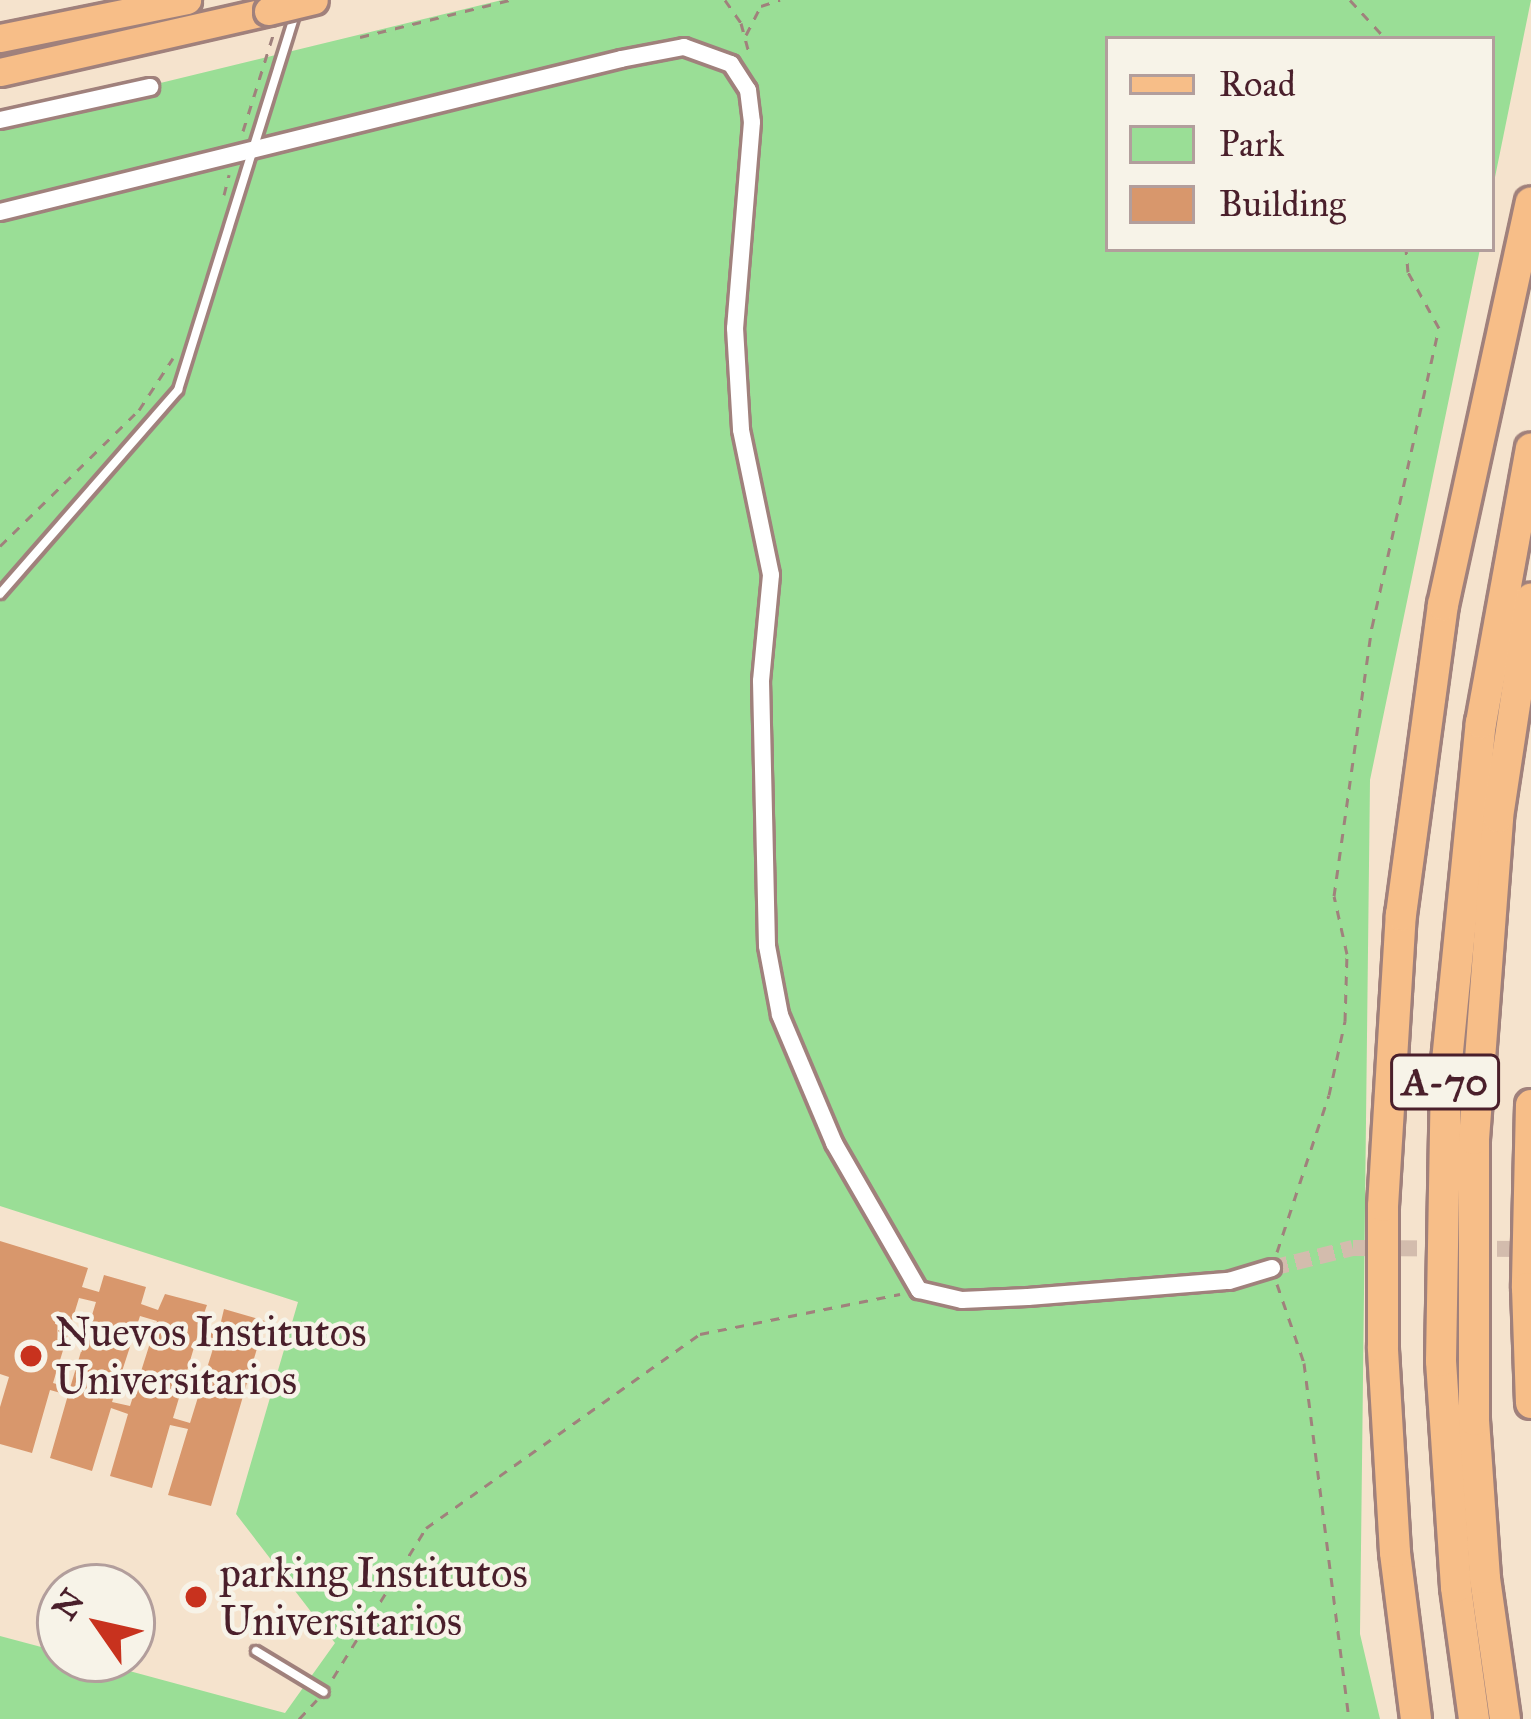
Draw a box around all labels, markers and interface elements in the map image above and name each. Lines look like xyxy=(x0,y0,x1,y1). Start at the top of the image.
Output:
legend xyxy=(1105,36,1495,252)
text: Road xyxy=(1219,62,1296,106)
text: Park xyxy=(1219,122,1284,166)
text: Building xyxy=(1219,182,1346,226)
road number: A-70 xyxy=(1388,1049,1502,1115)
place label: Nuevos Institutos Universitarios xyxy=(55,1307,366,1406)
marker: Nuevos Institutos Universitarios xyxy=(18,1343,44,1369)
place label: parking Institutos Universitarios xyxy=(220,1548,528,1646)
north arrow xyxy=(36,1563,156,1683)
text: N xyxy=(44,1582,93,1627)
marker: parking Institutos Universitarios xyxy=(183,1584,209,1610)

